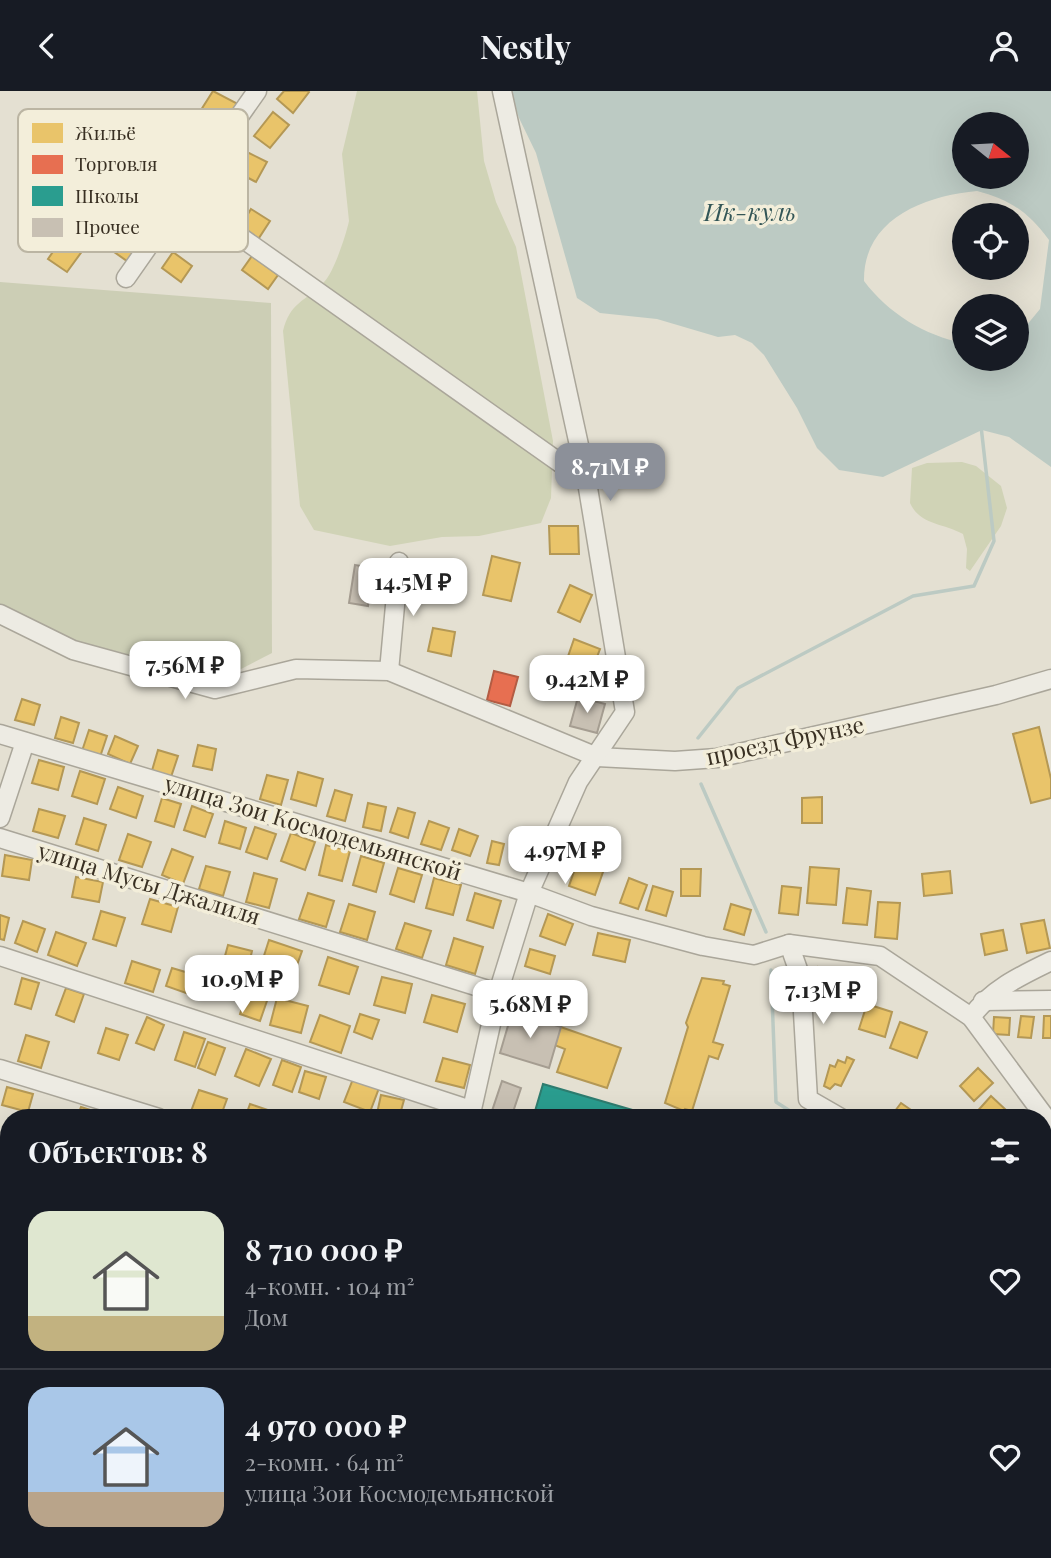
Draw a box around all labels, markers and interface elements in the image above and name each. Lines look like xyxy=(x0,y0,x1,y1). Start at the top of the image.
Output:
text: Nestly xyxy=(480,24,571,67)
icon: back xyxy=(28,27,66,65)
icon: person xyxy=(985,27,1023,65)
legend xyxy=(18,109,248,252)
north arrow xyxy=(952,112,1029,189)
map controls xyxy=(952,112,1029,371)
text: Жильё xyxy=(75,119,136,145)
text: Торговля xyxy=(75,150,157,176)
text: Школы xyxy=(75,182,139,208)
water label: Ик-куль xyxy=(703,195,796,227)
button: locate xyxy=(952,203,1029,280)
text: Прочее xyxy=(75,213,140,239)
button: layers xyxy=(952,294,1029,371)
pin: 8.71M ₽ xyxy=(545,443,675,503)
text: 8.71M ₽ xyxy=(571,450,649,481)
pin: 14.5M ₽ xyxy=(348,559,478,618)
text: 14.5M ₽ xyxy=(374,565,452,596)
pin: 7.56M ₽ xyxy=(120,641,250,701)
text: 7.56M ₽ xyxy=(145,648,225,679)
pin: 9.42M ₽ xyxy=(522,655,652,715)
text: 9.42M ₽ xyxy=(545,662,629,693)
street label: проезд Фрунзе xyxy=(703,708,867,771)
street label: улица Зои Космодемьянской xyxy=(160,766,466,887)
pin: 4.97M ₽ xyxy=(500,827,630,886)
text: 4.97M ₽ xyxy=(524,833,606,864)
street label: улица Мусы Джалиля xyxy=(33,834,264,931)
pin: 10.9M ₽ xyxy=(177,955,307,1015)
text: 10.9M ₽ xyxy=(201,962,283,993)
pin: 7.13M ₽ xyxy=(758,967,888,1026)
text: 7.13M ₽ xyxy=(785,973,861,1004)
pin: 5.68M ₽ xyxy=(465,981,595,1040)
text: 5.68M ₽ xyxy=(489,987,571,1018)
text: Объектов: 8 xyxy=(28,1131,208,1171)
icon: filters xyxy=(986,1132,1024,1170)
text: 8 710 000 ₽ xyxy=(245,1229,403,1269)
icon: home xyxy=(84,1239,168,1323)
icon: heart xyxy=(986,1262,1024,1300)
text: 4-комн. · 104 m² xyxy=(245,1270,415,1301)
text: Дом xyxy=(245,1301,288,1332)
text: 4 970 000 ₽ xyxy=(245,1405,407,1445)
icon: home xyxy=(84,1415,168,1499)
icon: heart xyxy=(986,1438,1024,1476)
text: 2-комн. · 64 m² xyxy=(245,1446,404,1477)
text: улица Зои Космодемьянской xyxy=(245,1477,554,1508)

